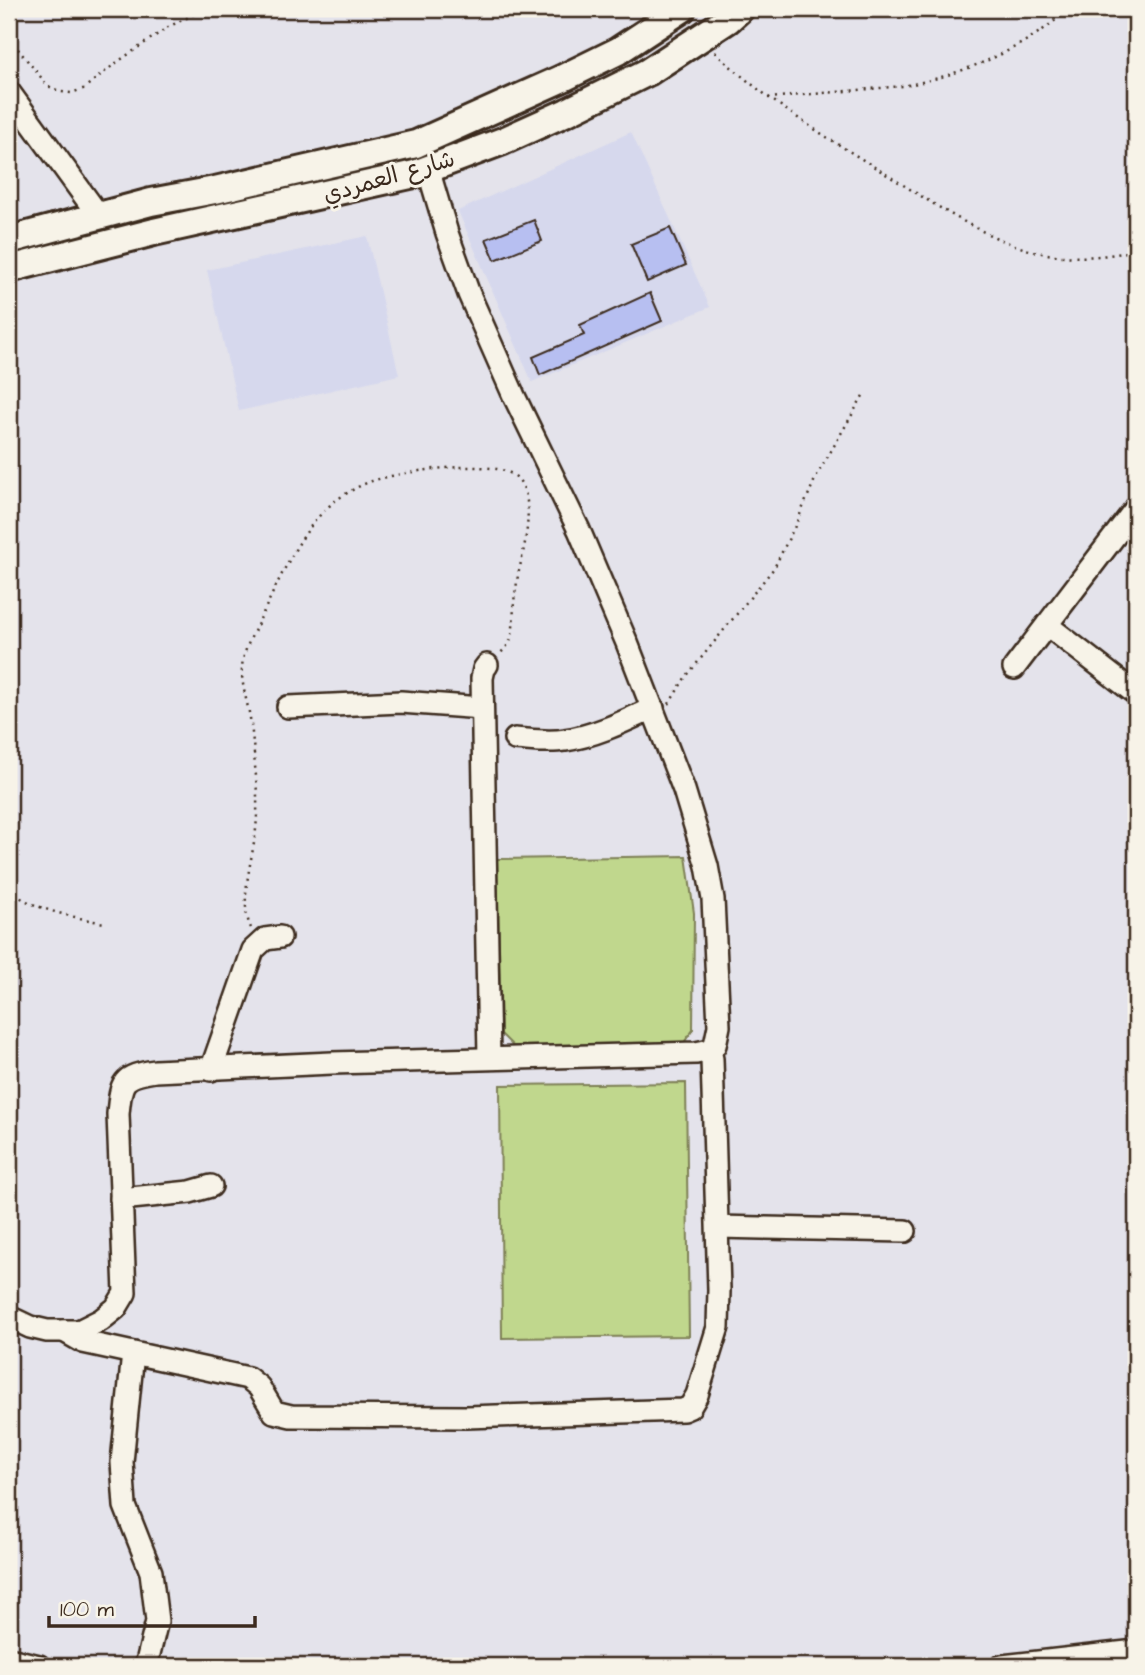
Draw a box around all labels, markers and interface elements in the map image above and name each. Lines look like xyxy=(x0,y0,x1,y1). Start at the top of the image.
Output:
street label: شارع العمردي xyxy=(319,143,459,211)
scale bar xyxy=(49,1584,256,1628)
text: 100 m xyxy=(60,1595,115,1624)

